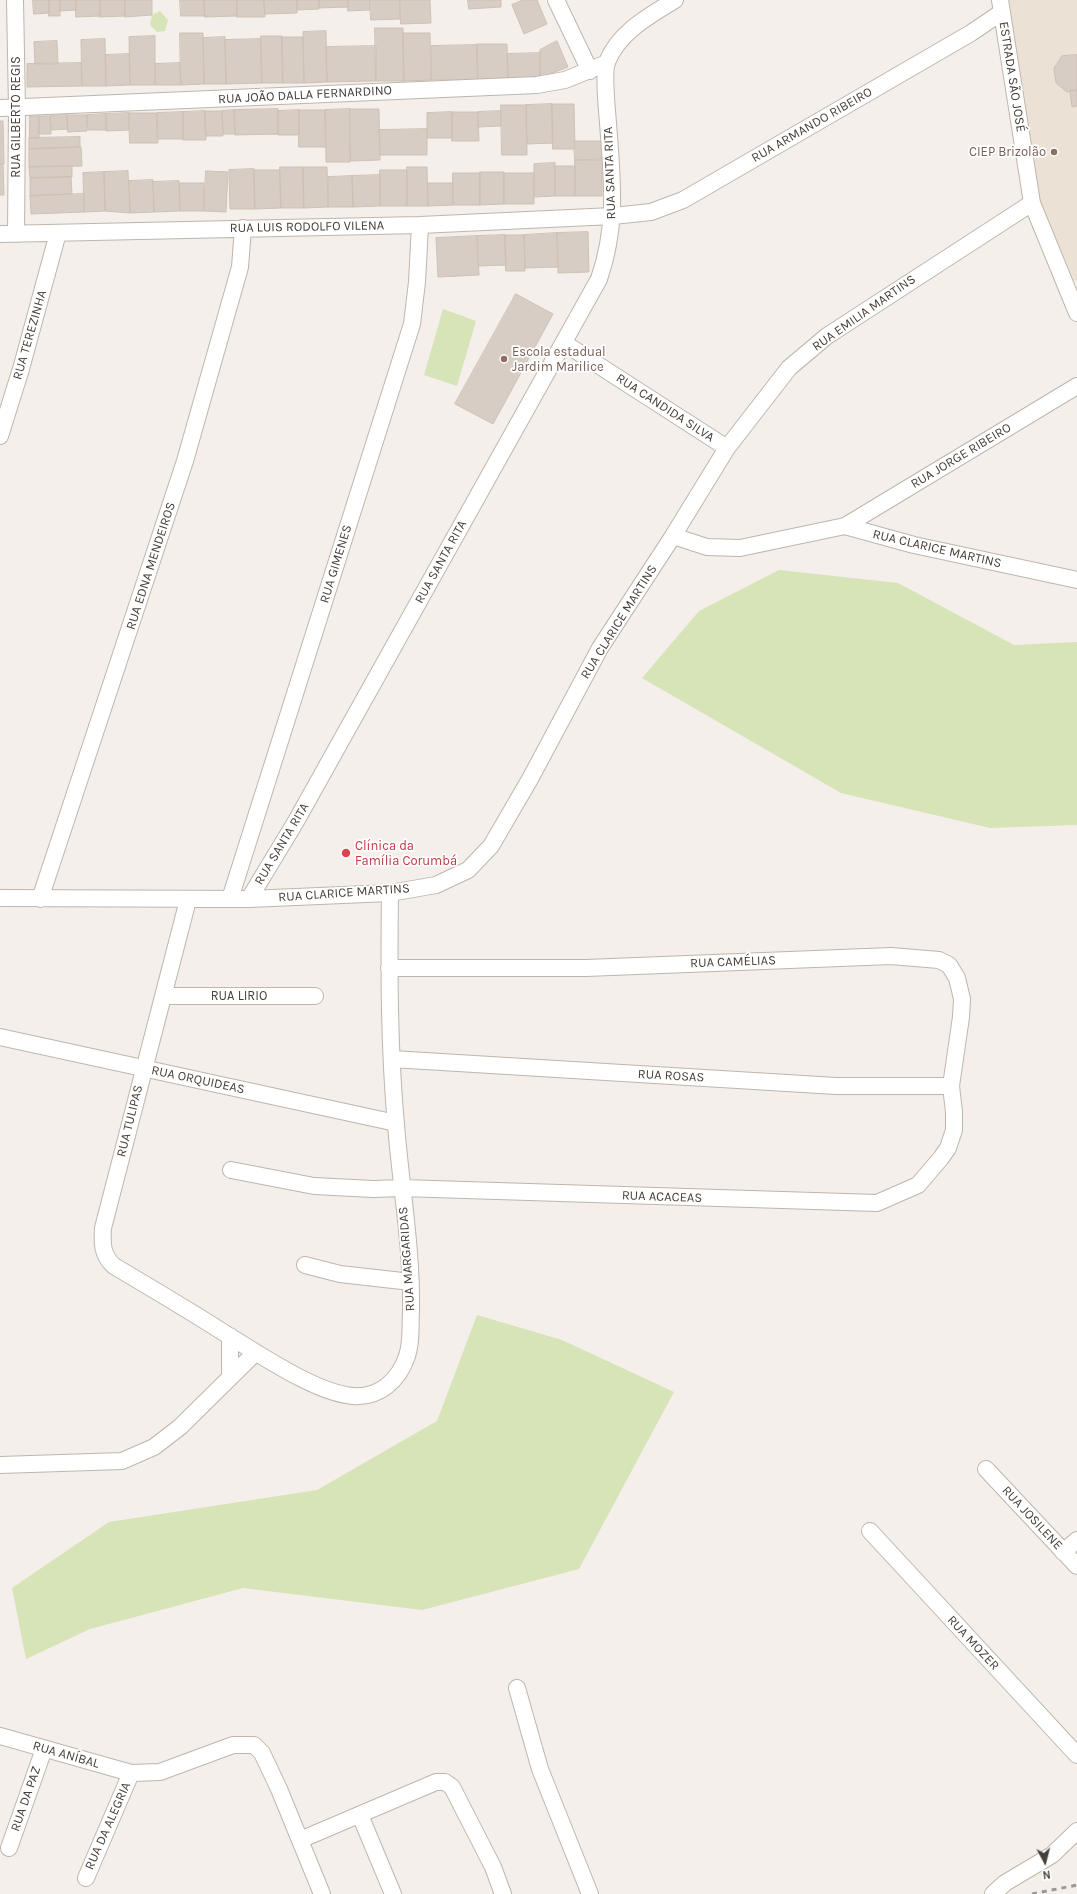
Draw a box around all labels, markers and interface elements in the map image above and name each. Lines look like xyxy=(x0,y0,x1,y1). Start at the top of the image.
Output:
street label: ESTRADA SÃO JOSÉ xyxy=(996,21,1028,133)
street label: RUA GILBERTO REGIS xyxy=(8,56,24,178)
street label: RUA JOÃO DALLA FERNARDINO xyxy=(218,83,392,107)
street label: RUA ARMANDO RIBEIRO xyxy=(749,84,875,166)
street label: RUA SANTA RITA xyxy=(601,126,619,220)
place label: CIEP Brizolão xyxy=(969,144,1046,160)
marker: CIEP Brizolão xyxy=(1049,147,1059,157)
street label: RUA LUIS RODOLFO VILENA xyxy=(230,218,384,236)
street label: RUA EMILIA MARTINS xyxy=(809,271,919,355)
street label: RUA TEREZINHA xyxy=(10,288,50,382)
place label: Escola estadual Jardim Marilice xyxy=(512,344,606,375)
marker: Escola estadual Jardim Marilice xyxy=(499,354,509,364)
street label: RUA CANDIDA SILVA xyxy=(613,370,717,446)
street label: RUA JORGE RIBEIRO xyxy=(908,420,1014,492)
street label: RUA EDNA MENDEIROS xyxy=(123,500,179,632)
street label: RUA SANTA RITA xyxy=(412,518,470,606)
street label: RUA GIMENES xyxy=(317,523,355,605)
street label: RUA CLARICE MARTINS xyxy=(871,527,1003,571)
street label: RUA CLARICE MARTINS xyxy=(577,562,661,682)
street label: RUA SANTA RITA xyxy=(251,800,313,888)
place label: Clínica da Família Corumbá xyxy=(355,838,457,869)
marker: Clínica da Família Corumbá xyxy=(340,847,352,859)
street label: RUA CLARICE MARTINS xyxy=(278,881,410,905)
street label: RUA CAMÉLIAS xyxy=(690,953,776,971)
street label: RUA LIRIO xyxy=(211,988,267,1004)
street label: RUA ORQUIDEAS xyxy=(150,1062,246,1098)
street label: RUA ROSAS xyxy=(637,1066,705,1086)
street label: RUA TULIPAS xyxy=(114,1083,146,1159)
street label: RUA ACACEAS xyxy=(621,1188,703,1206)
street label: RUA MARGARIDAS xyxy=(396,1206,418,1312)
street label: RUA JOSILENE xyxy=(998,1483,1066,1553)
street label: RUA MOZER xyxy=(944,1612,1002,1674)
street label: RUA ANÍBAL xyxy=(31,1738,101,1772)
street label: RUA DA PAZ xyxy=(8,1764,44,1834)
street label: RUA DA ALEGRIA xyxy=(82,1780,134,1872)
north arrow xyxy=(1025,1842,1065,1882)
text: N xyxy=(1042,1867,1051,1881)

